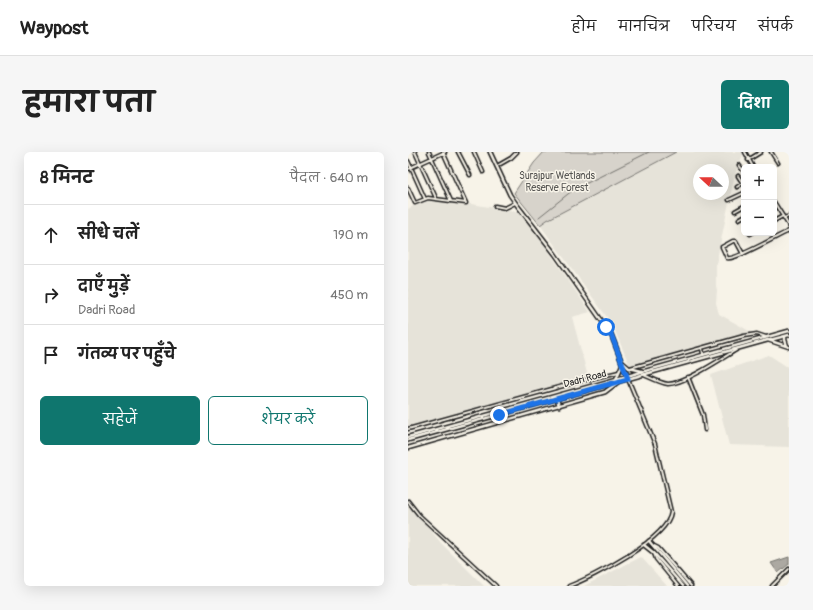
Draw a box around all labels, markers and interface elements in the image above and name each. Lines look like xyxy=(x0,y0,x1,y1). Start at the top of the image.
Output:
text: Waypost xyxy=(20,16,89,40)
text: होम xyxy=(572,18,596,35)
text: मानचित्र xyxy=(618,18,670,35)
text: परिचय xyxy=(692,18,736,35)
text: संपर्क xyxy=(758,18,793,35)
button: दिशा xyxy=(721,80,789,129)
text: हमारा पता xyxy=(24,86,155,121)
north arrow xyxy=(693,164,729,200)
map controls xyxy=(741,164,777,236)
button: + xyxy=(741,164,777,200)
text: 8 मिनट xyxy=(40,167,94,188)
text: पैदल · 640 m xyxy=(290,170,368,186)
park label: Surajpur Wetlands Reserve Forest xyxy=(519,170,596,194)
button: − xyxy=(741,200,777,236)
icon: ahead xyxy=(40,224,62,246)
text: सीधे चलें xyxy=(78,225,139,244)
text: 190 m xyxy=(333,227,368,243)
text: दाएँ मुड़ें xyxy=(78,277,130,296)
icon: right xyxy=(40,284,62,306)
text: 450 m xyxy=(330,287,368,303)
text: Dadri Road xyxy=(78,302,135,318)
route start xyxy=(597,318,615,336)
icon: arrive xyxy=(40,344,62,366)
text: गंतव्य पर पहुँचे xyxy=(78,345,176,364)
street label: Dadri Road xyxy=(562,367,608,390)
button: सहेजें xyxy=(40,396,200,445)
button: शेयर करें xyxy=(208,396,368,445)
route end xyxy=(490,406,508,424)

